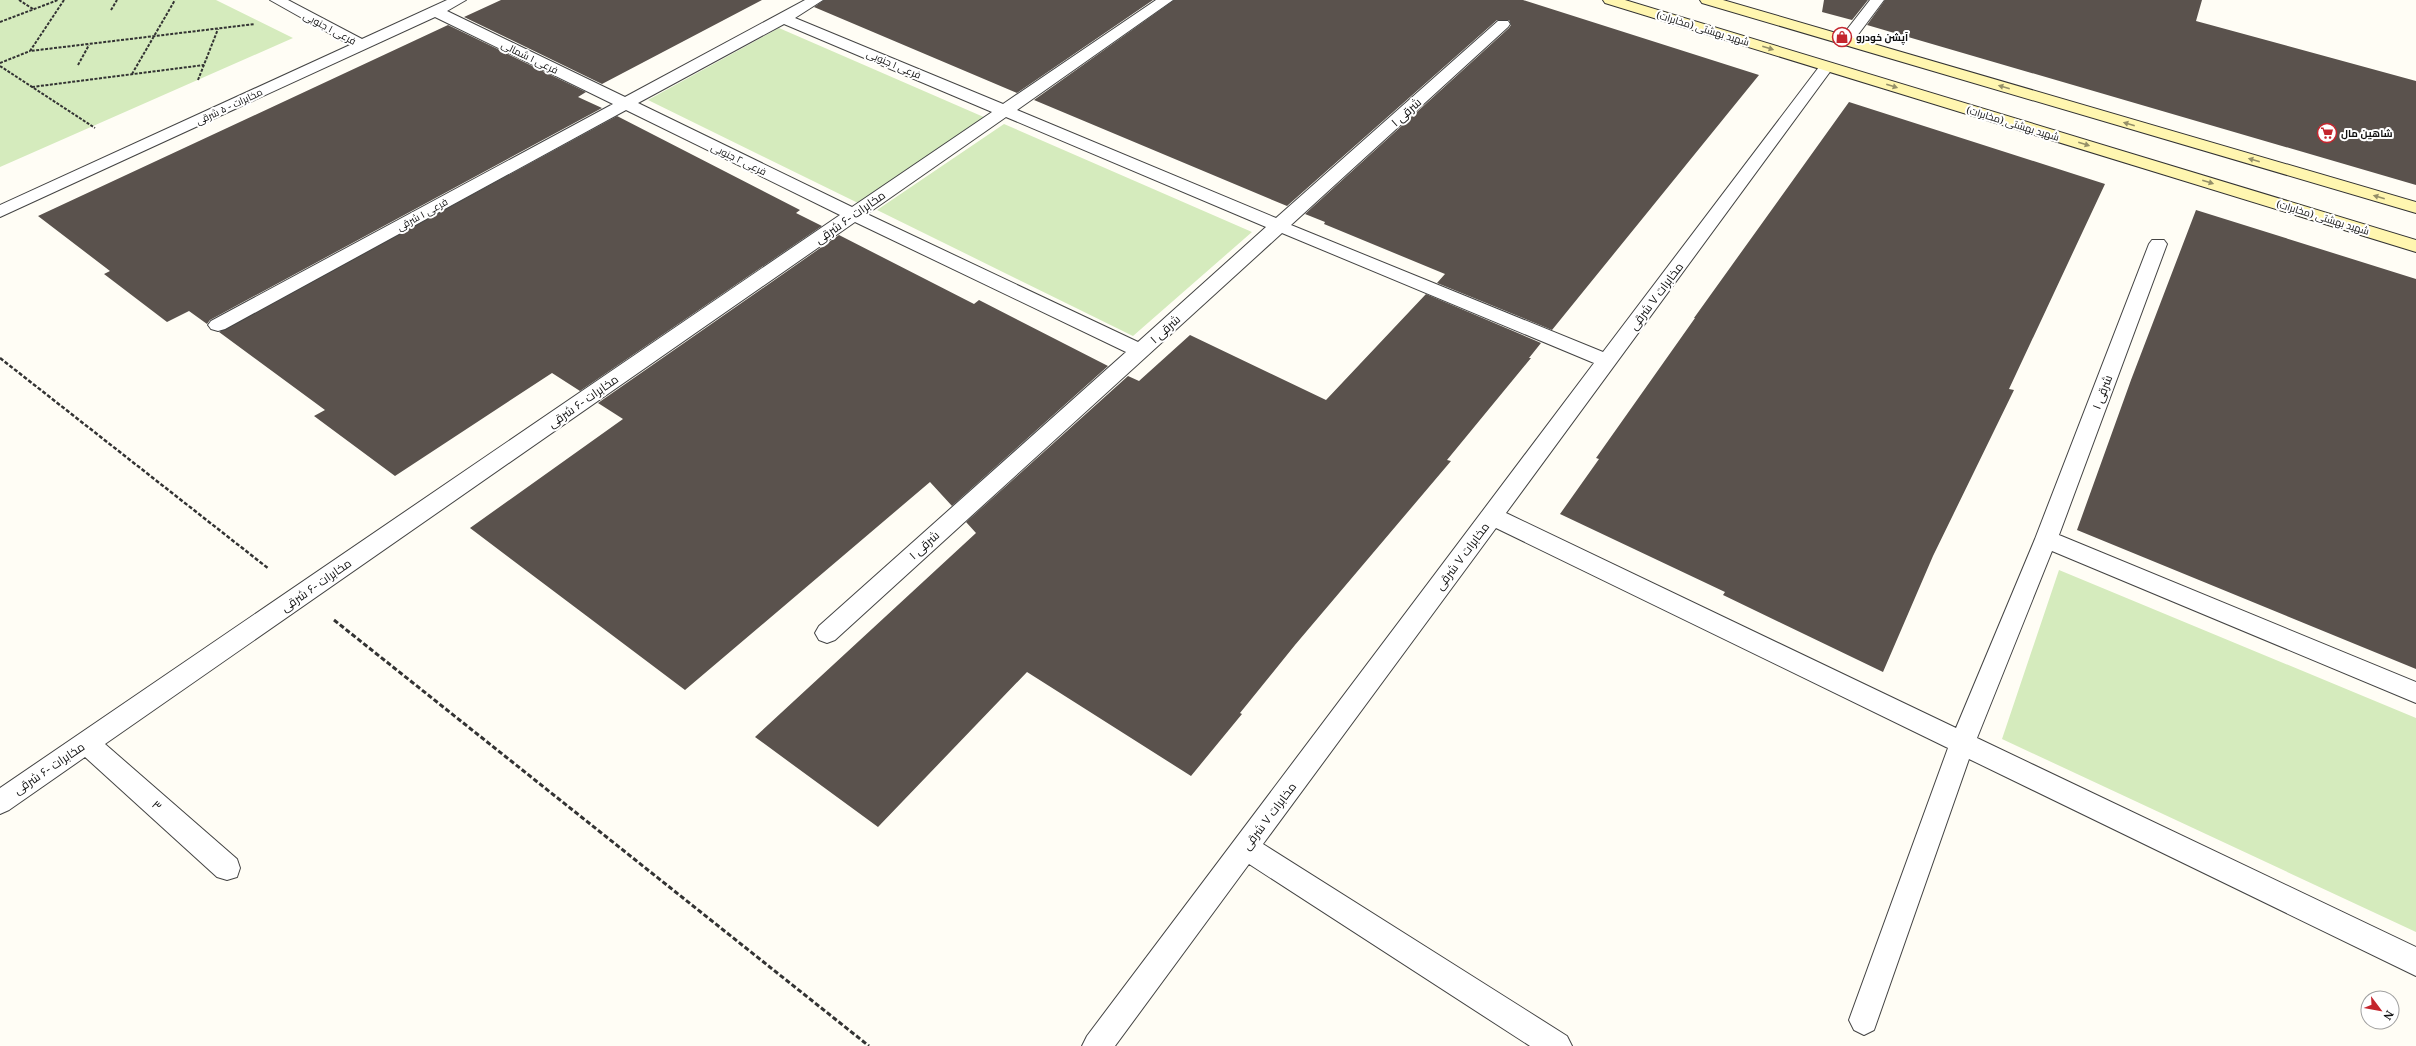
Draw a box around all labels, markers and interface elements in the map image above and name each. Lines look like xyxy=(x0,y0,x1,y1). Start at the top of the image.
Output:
street label: شهید بهشتی (مخابرات) xyxy=(1655,7,1751,49)
street label: فرعی ۱ جنوبی xyxy=(301,8,359,48)
shop icon: آپشن خودرو xyxy=(1831,26,1853,48)
place label: آپشن خودرو xyxy=(1856,30,1909,45)
street label: فرعی ۱ شمالی xyxy=(499,37,561,77)
one-way arrow xyxy=(1762,45,1774,51)
street label: فرعی ۱ جنوبی xyxy=(865,46,923,82)
one-way arrow xyxy=(1887,83,1899,89)
street label: مخابرات - ۵ شرقی xyxy=(193,84,265,128)
one-way arrow xyxy=(1998,84,2010,90)
street label: شرقی ۱ xyxy=(1387,94,1425,130)
street label: شهید بهشتی (مخابرات) xyxy=(1965,102,2061,144)
one-way arrow xyxy=(2123,121,2135,127)
supermarket icon: شاهین مال xyxy=(2316,122,2338,144)
place label: شاهین مال xyxy=(2341,126,2393,140)
street label: فرعی ۲ جنوبی xyxy=(709,140,769,178)
one-way arrow xyxy=(2078,141,2090,147)
one-way arrow xyxy=(2248,157,2260,163)
one-way arrow xyxy=(2202,179,2214,185)
street label: مخابرات -۶ شرقی xyxy=(811,186,889,248)
street label: فرعی ۱ شرقی xyxy=(394,194,450,234)
one-way arrow xyxy=(2372,194,2384,200)
street label: شهید بهشتی (مخابرات) xyxy=(2275,196,2371,238)
street label: مخابرات ۷ شرقی xyxy=(1625,259,1687,333)
street label: شرقی ۱ xyxy=(1146,311,1184,347)
street label: مخابرات -۶ شرقی xyxy=(544,370,622,432)
street label: شرقی ۱ xyxy=(2088,372,2116,412)
street label: مخابرات ۷ شرقی xyxy=(1431,519,1493,593)
street label: شرقی ۱ xyxy=(905,527,943,563)
street label: مخابرات -۶ شرقی xyxy=(277,554,355,616)
street label: مخابرات -۶ شرقی xyxy=(10,738,88,798)
street label: مخابرات ۷ شرقی xyxy=(1238,779,1300,853)
street label: ۳ xyxy=(148,796,166,814)
north arrow xyxy=(2360,990,2400,1030)
text: N xyxy=(2380,1008,2398,1023)

